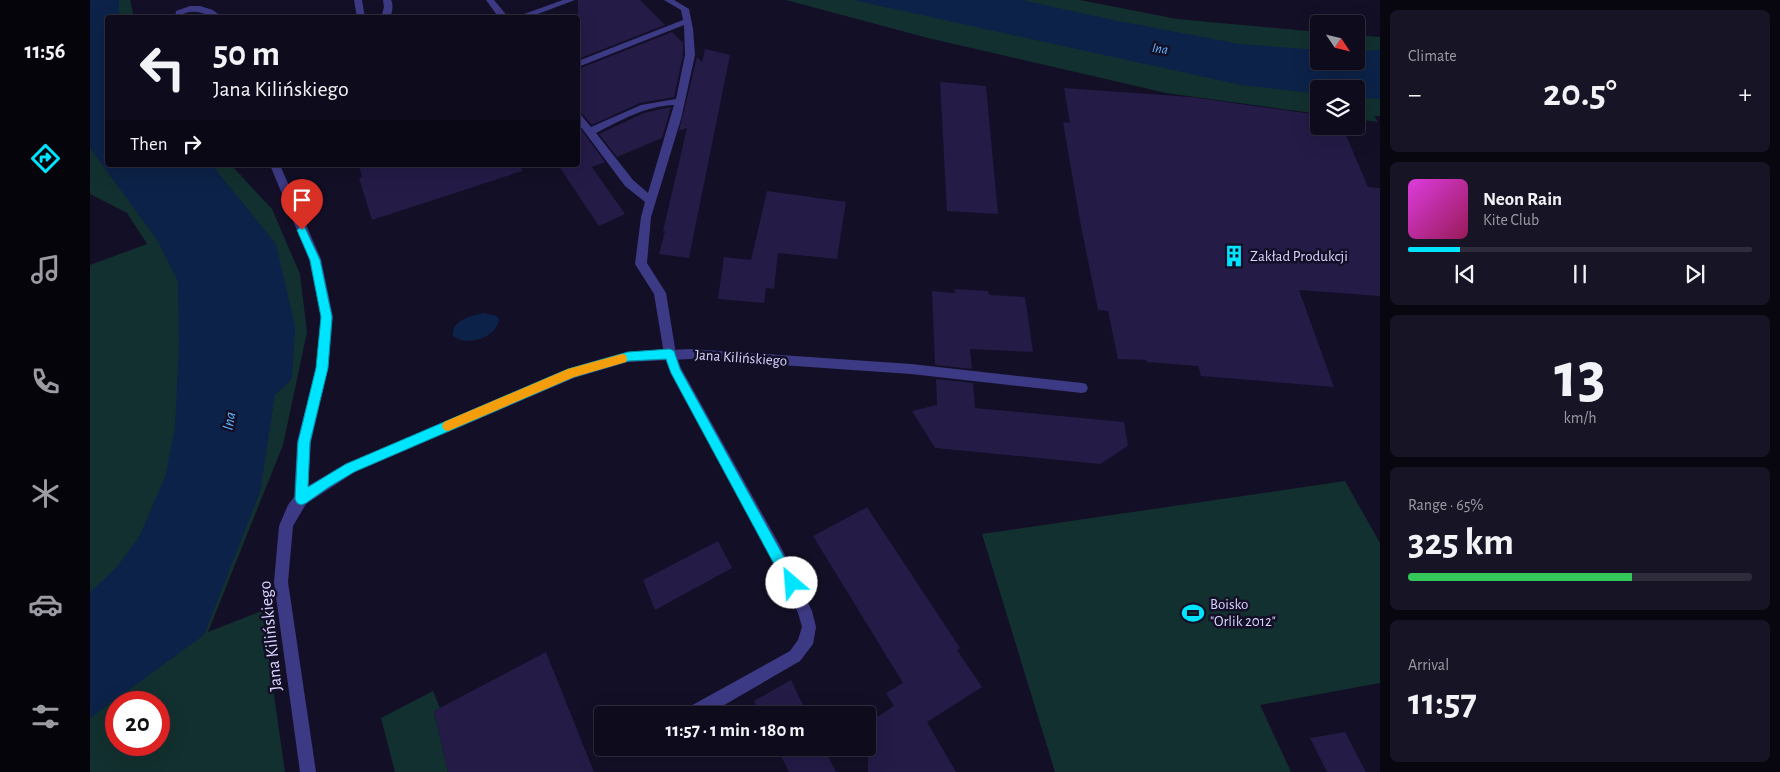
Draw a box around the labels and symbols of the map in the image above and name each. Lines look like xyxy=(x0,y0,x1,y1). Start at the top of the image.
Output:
north arrow xyxy=(1310,15,1365,70)
water label: Ina xyxy=(1151,41,1169,57)
pin xyxy=(281,179,323,230)
building icon: Zakład Produkcji xyxy=(1221,243,1247,269)
place label: Zakład Produkcji xyxy=(1250,249,1348,264)
street label: Jana Kilińskiego xyxy=(694,347,788,369)
water label: Ina xyxy=(219,410,239,432)
position arrow xyxy=(765,556,817,608)
street label: Jana Kilińskiego xyxy=(256,580,286,692)
place label: Boisko "Orlik 2012" xyxy=(1210,597,1276,629)
sports icon: Boisko "Orlik 2012" xyxy=(1180,600,1206,626)
speed limit sign: 20 xyxy=(105,691,170,756)

